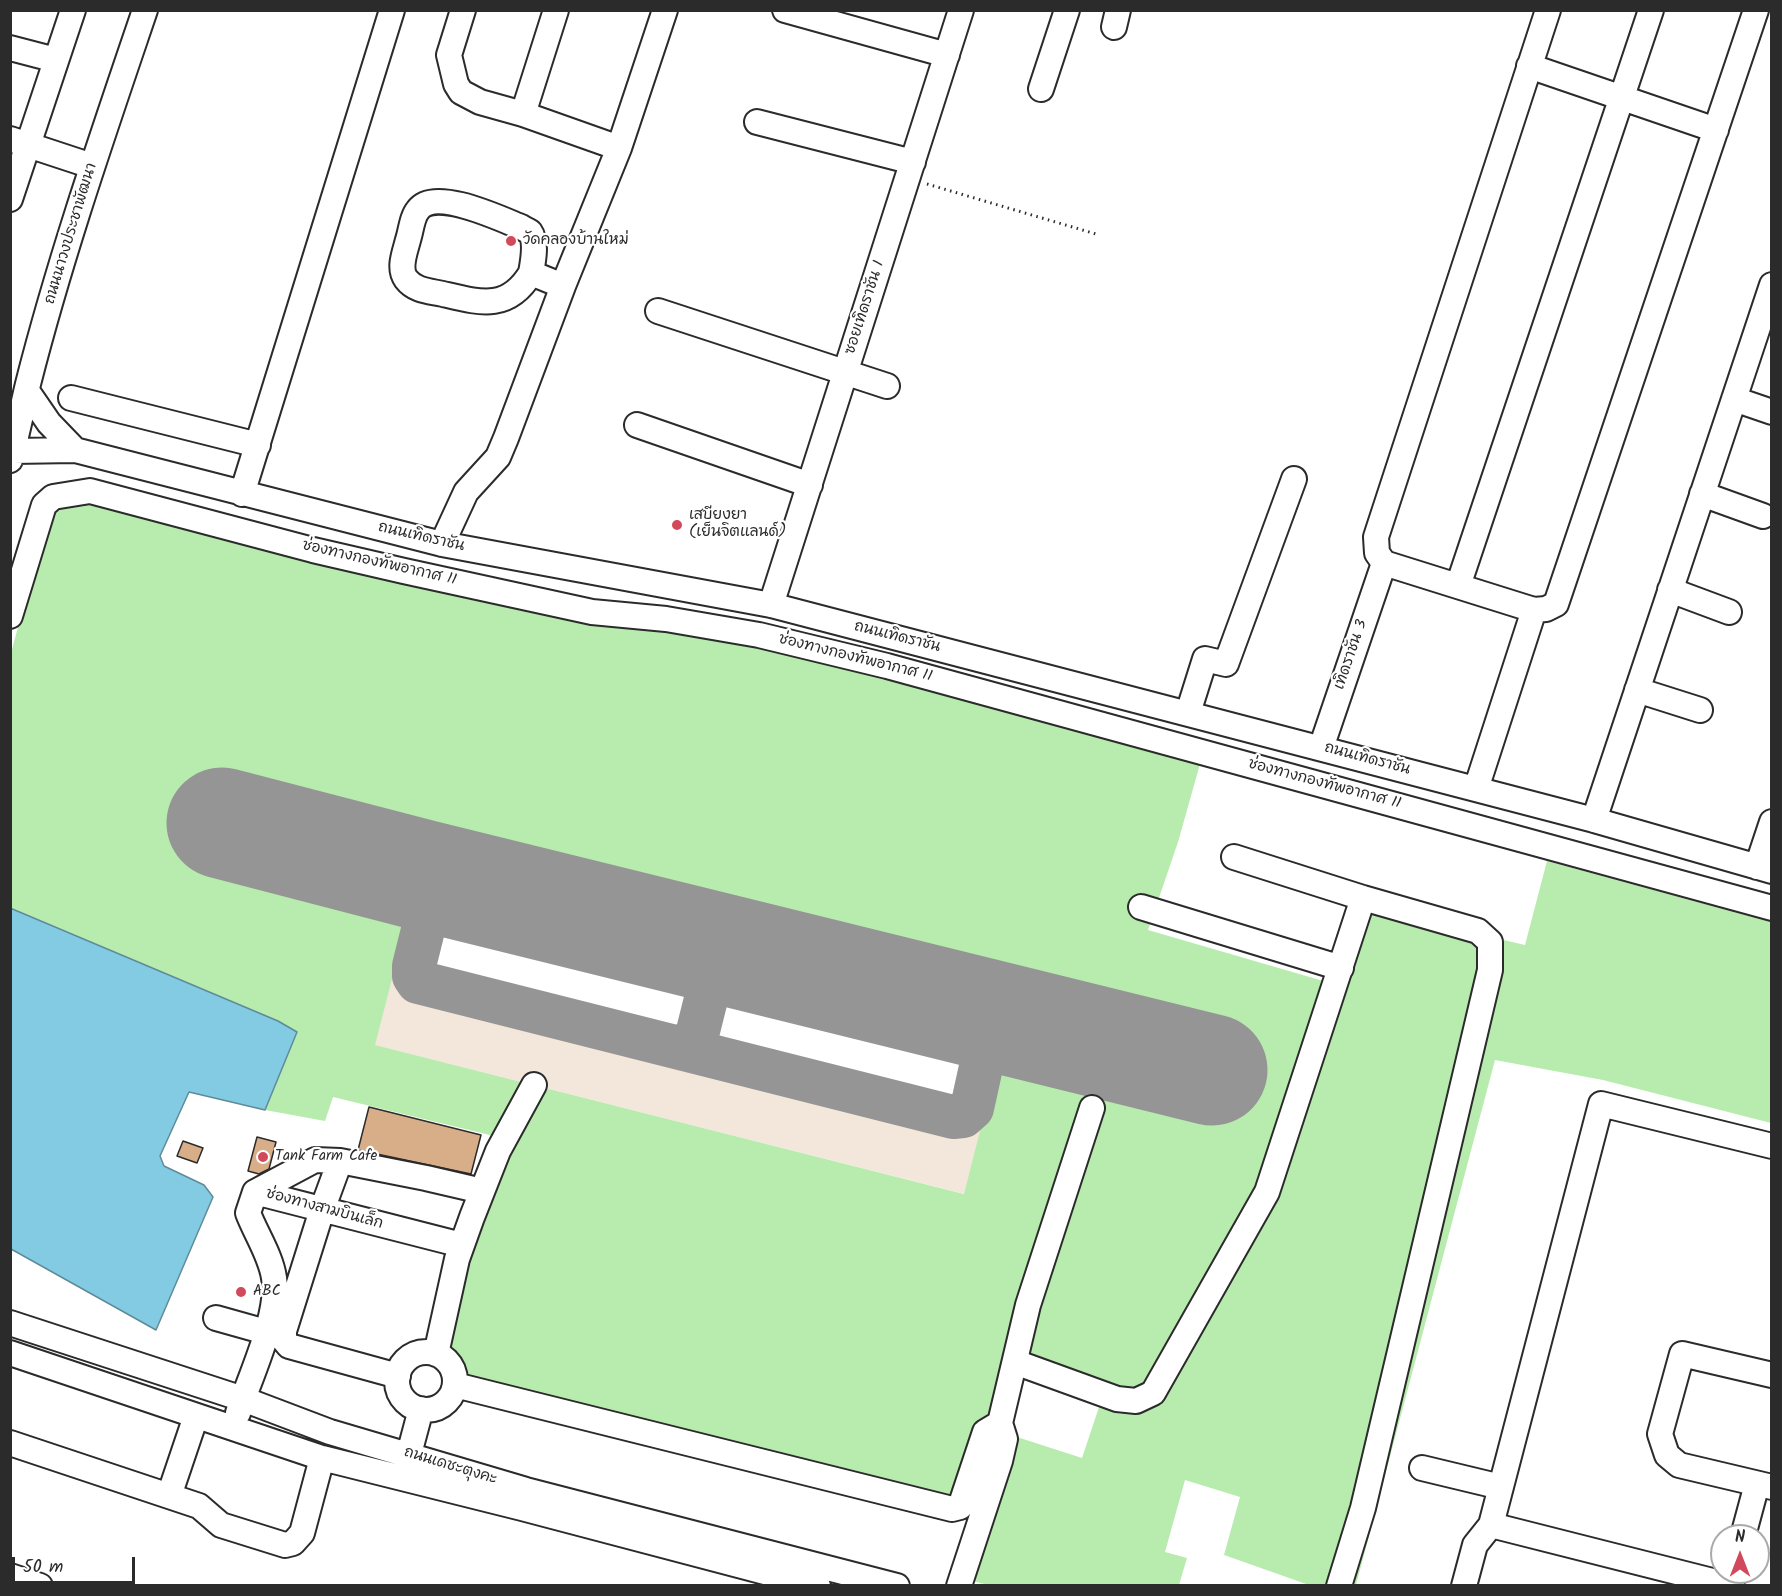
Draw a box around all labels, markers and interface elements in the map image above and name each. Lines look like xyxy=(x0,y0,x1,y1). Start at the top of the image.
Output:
street label: ถนนนาวงประชาพัฒนา xyxy=(42,161,102,307)
place label: วัดคลองบ้านใหม่ xyxy=(523,232,629,250)
marker: วัดคลองบ้านใหม่ xyxy=(504,234,518,248)
street label: ซอยเทิดราชัน 1 xyxy=(842,259,890,357)
place label: เสบียงยา (เย็นจิตแลนด์) xyxy=(689,507,786,542)
marker: เสบียงยา (เย็นจิตแลนด์) xyxy=(670,518,684,532)
street label: ถนนเทิดราชัน xyxy=(376,519,466,557)
street label: ช่องทางกองทัพอากาศ 11 xyxy=(300,537,458,591)
street label: เทิดราชัน 3 xyxy=(1332,618,1372,692)
street label: ถนนเทิดราชัน xyxy=(852,619,942,657)
street label: ช่องทางกองทัพอากาศ 11 xyxy=(776,631,934,687)
street label: ถนนเทิดราชัน xyxy=(1322,740,1412,780)
street label: ช่องทางกองทัพอากาศ 11 xyxy=(1245,756,1403,814)
place label: Tank Farm Cafe xyxy=(275,1148,377,1166)
marker: Tank Farm Cafe xyxy=(256,1150,270,1164)
street label: ช่องทางสามบินเล็ก xyxy=(263,1186,385,1234)
place label: ABC xyxy=(253,1283,281,1301)
marker: ABC xyxy=(234,1285,248,1299)
street label: ถนนเดชะตุงคะ xyxy=(401,1444,499,1490)
north arrow xyxy=(1710,1524,1770,1584)
text: N xyxy=(1735,1525,1745,1550)
scale bar xyxy=(15,1545,138,1583)
text: 50 m xyxy=(23,1553,63,1582)

